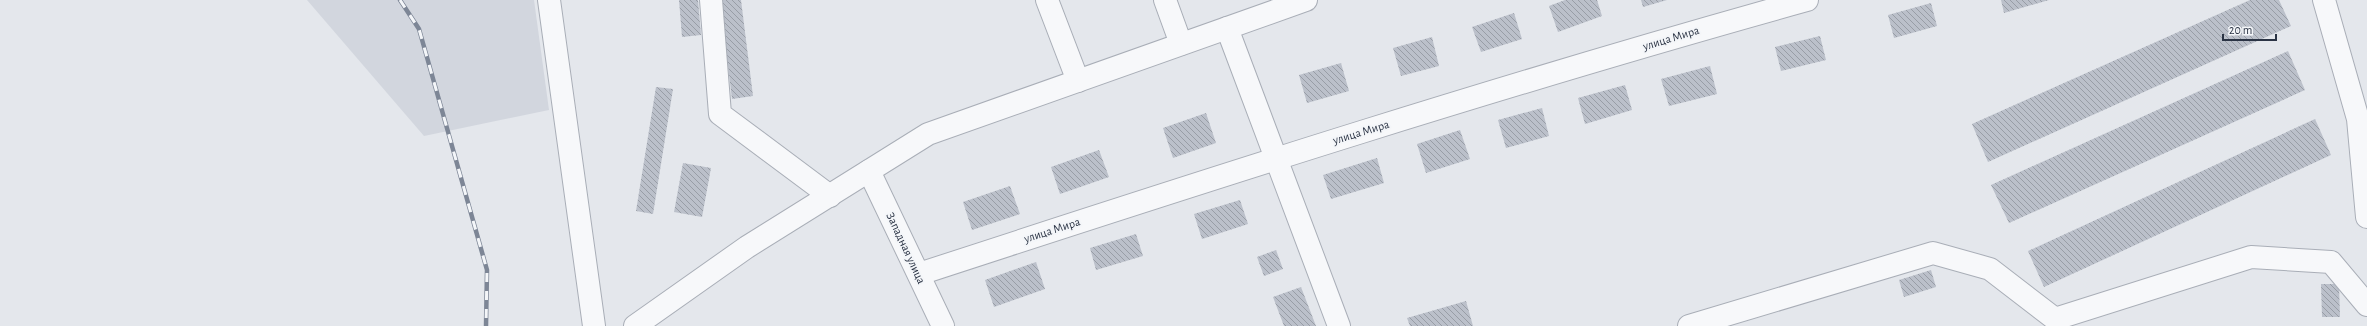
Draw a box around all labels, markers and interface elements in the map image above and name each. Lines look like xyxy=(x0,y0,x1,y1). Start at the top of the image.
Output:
scale bar xyxy=(2223,16,2276,42)
street label: улица Мира xyxy=(1640,24,1701,53)
text: 20 m xyxy=(2229,24,2252,36)
street label: улица Мира xyxy=(1330,118,1391,147)
street label: Западная улица xyxy=(883,211,928,286)
street label: улица Мира xyxy=(1022,215,1082,246)

